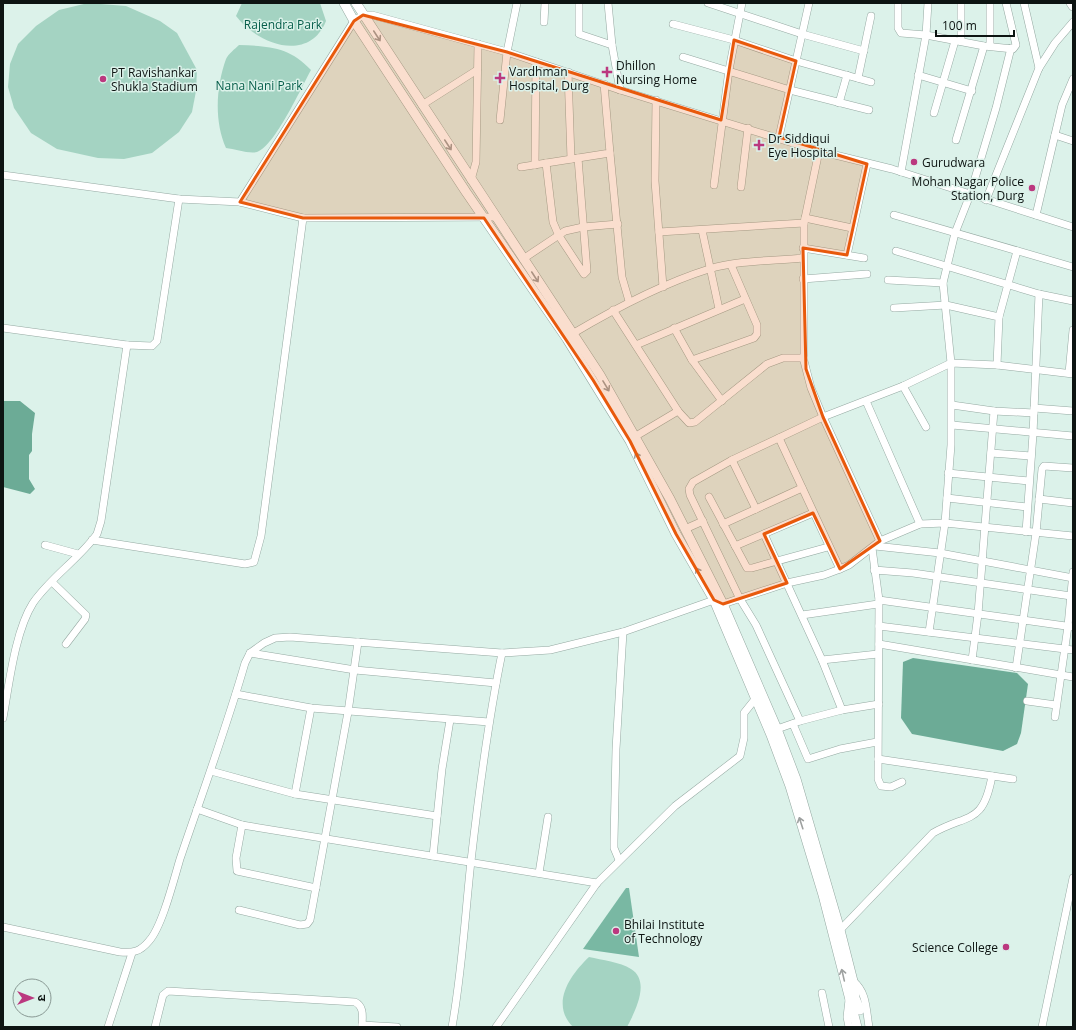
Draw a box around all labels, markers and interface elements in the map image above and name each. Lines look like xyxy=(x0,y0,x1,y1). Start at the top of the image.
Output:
scale bar xyxy=(936,12,1014,38)
park label: Rajendra Park xyxy=(244,16,323,33)
text: 100 m xyxy=(942,17,977,34)
one-way arrow xyxy=(373,30,381,41)
place label: Dhillon Nursing Home xyxy=(616,57,697,88)
place label: Vardhman Hospital, Durg xyxy=(509,63,589,94)
place label: PT Ravishankar Shukla Stadium xyxy=(111,64,198,95)
marker: Dhillon Nursing Home xyxy=(601,66,613,78)
marker: Vardhman Hospital, Durg xyxy=(494,72,506,84)
marker: PT Ravishankar Shukla Stadium xyxy=(98,74,108,84)
park label: Nana Nani Park xyxy=(215,77,303,94)
place label: Dr Siddiqui Eye Hospital xyxy=(768,130,837,161)
one-way arrow xyxy=(444,139,452,151)
marker: Dr Siddiqui Eye Hospital xyxy=(753,139,765,151)
place label: Gurudwara xyxy=(922,154,985,171)
marker: Gurudwara xyxy=(909,157,919,167)
place label: Mohan Nagar Police Station, Durg xyxy=(912,173,1024,204)
marker: Mohan Nagar Police Station, Durg xyxy=(1027,183,1037,193)
one-way arrow xyxy=(531,271,539,282)
one-way arrow xyxy=(602,380,610,392)
one-way arrow xyxy=(634,453,641,465)
one-way arrow xyxy=(694,567,702,579)
one-way arrow xyxy=(796,817,804,829)
place label: Bhilai Institute of Technology xyxy=(624,916,705,947)
marker: Bhilai Institute of Technology xyxy=(611,926,621,936)
place label: Science College xyxy=(912,939,998,956)
marker: Science College xyxy=(1001,942,1011,952)
one-way arrow xyxy=(839,969,847,982)
north arrow xyxy=(12,978,52,1018)
text: उ xyxy=(35,995,50,1002)

